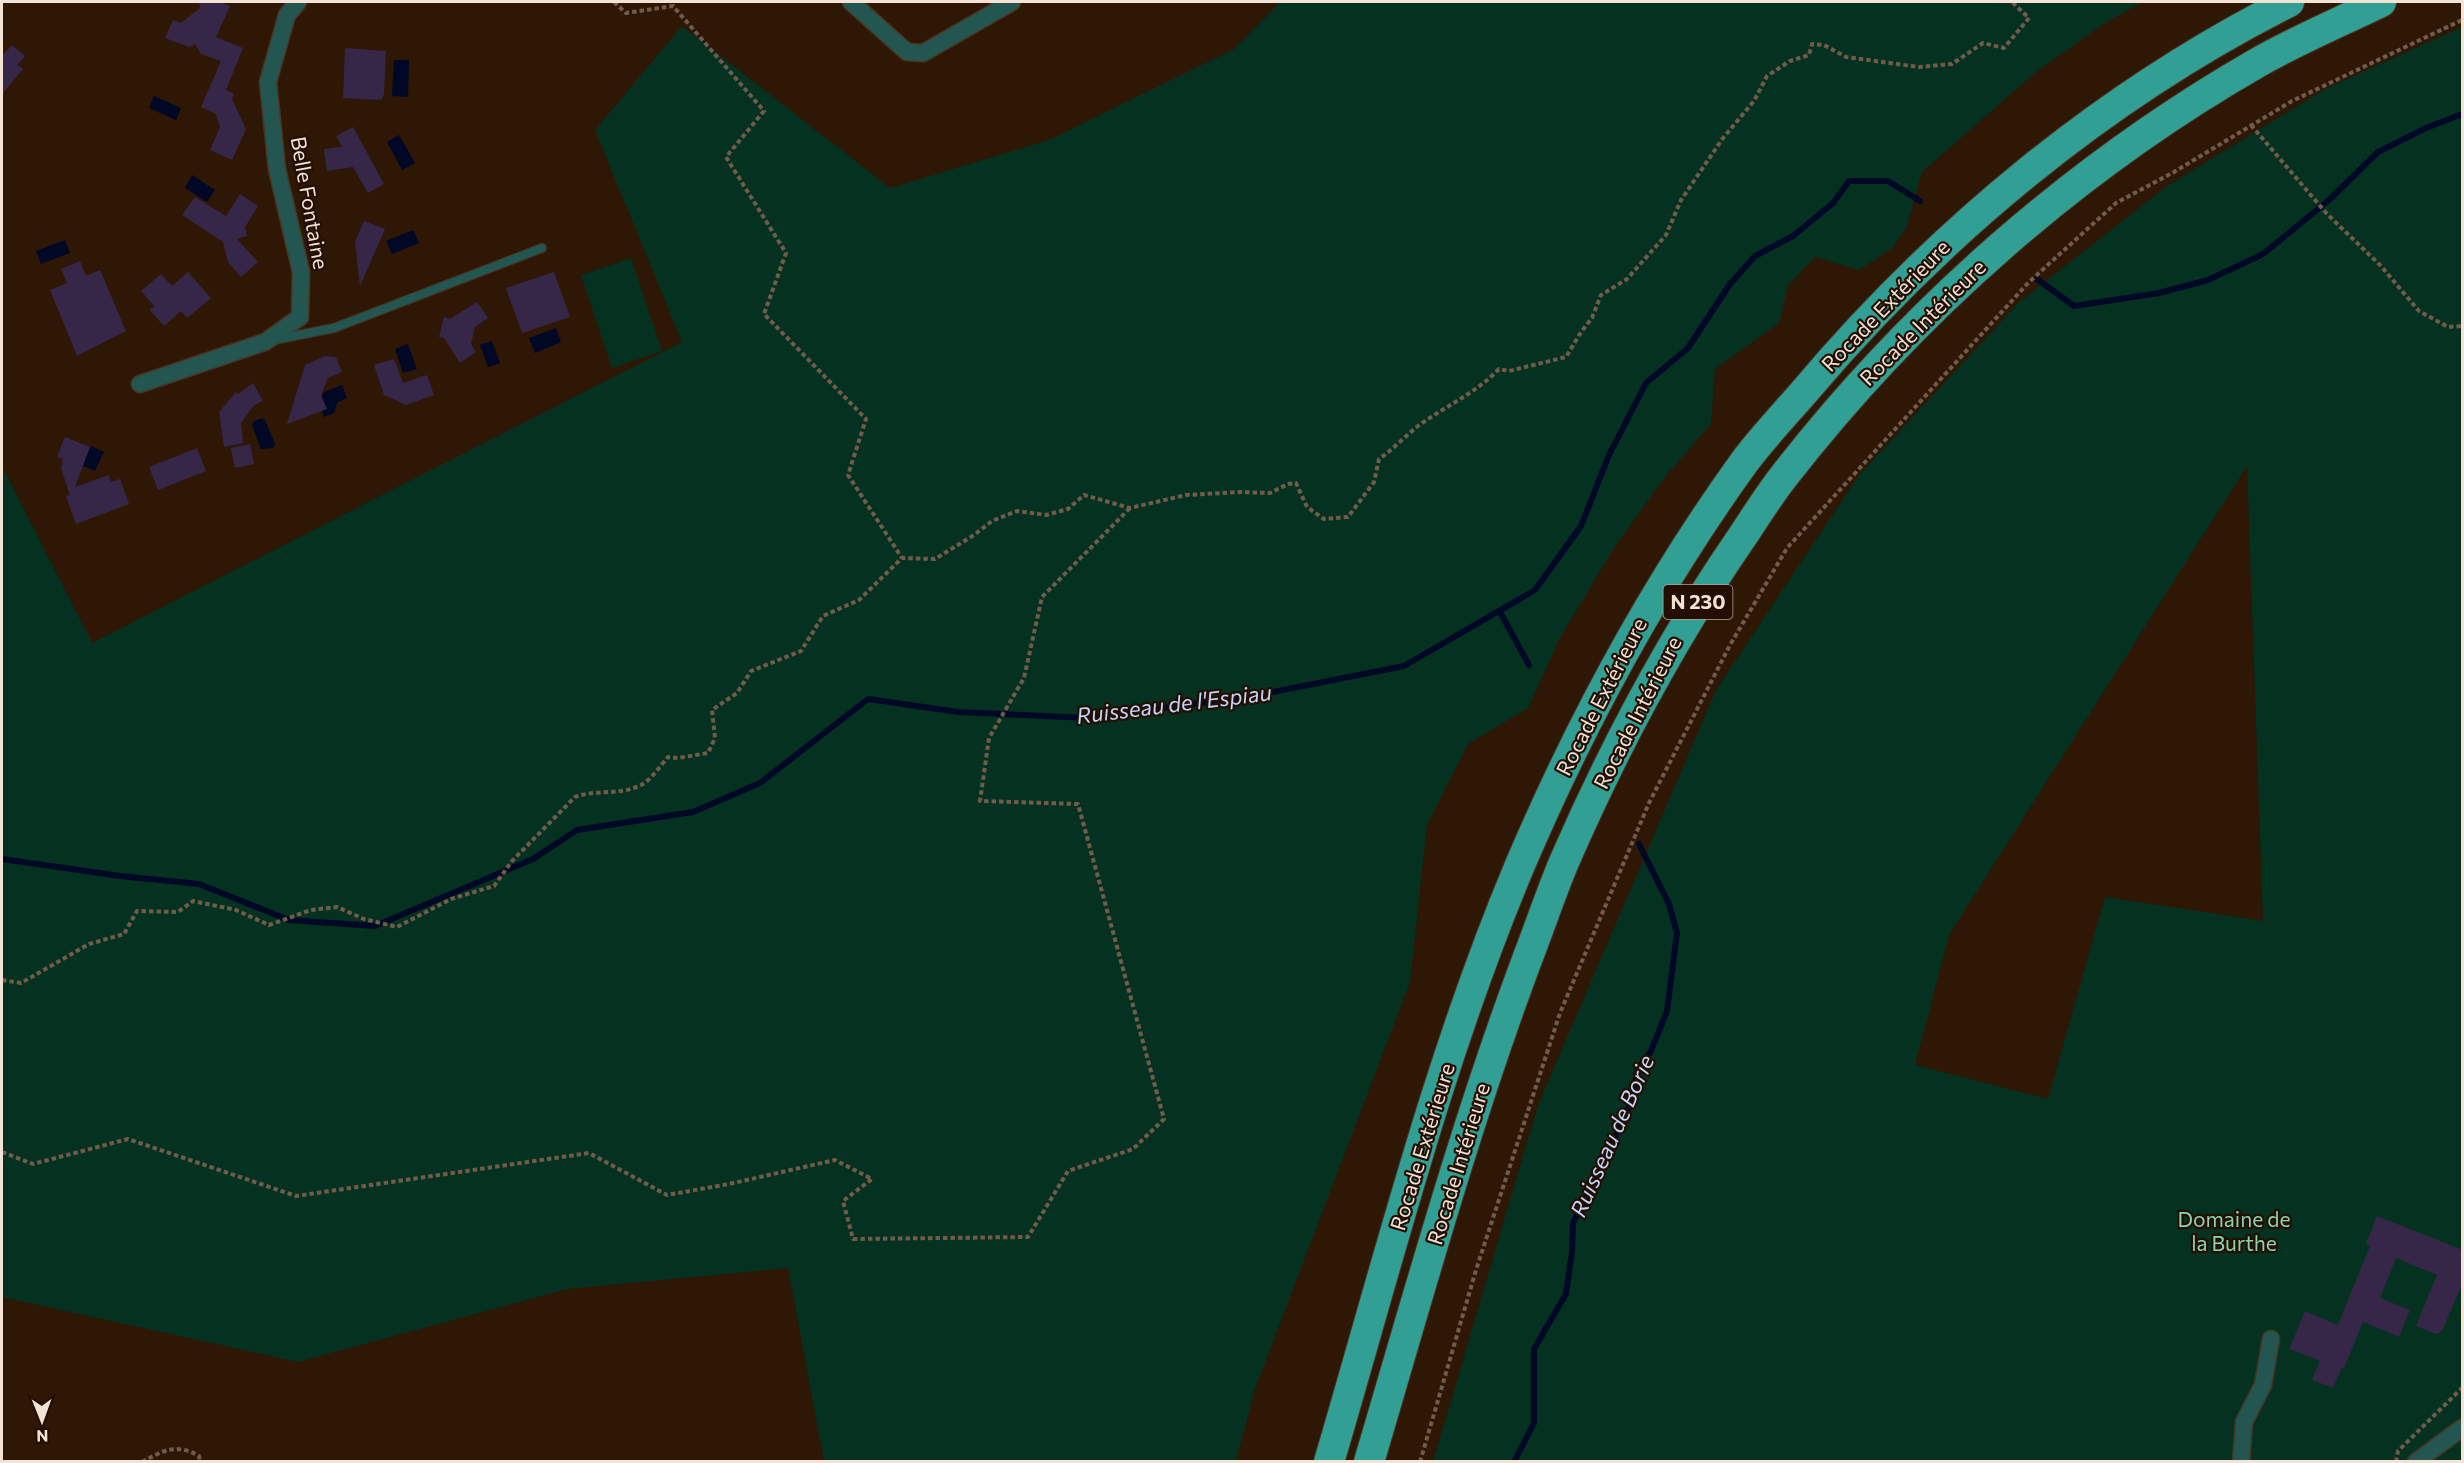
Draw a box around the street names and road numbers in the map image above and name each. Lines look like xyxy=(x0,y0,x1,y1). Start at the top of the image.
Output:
street label: Belle Fontaine xyxy=(286,134,334,271)
street label: Rocade Extérieure xyxy=(1816,234,1954,376)
street label: Rocade Intérieure xyxy=(1854,254,1990,390)
road number: N 230 xyxy=(1664,585,1732,619)
street label: Rocade Extérieure xyxy=(1550,613,1651,779)
street label: Rocade Intérieure xyxy=(1587,632,1686,793)
street label: Rocade Extérieure xyxy=(1384,1060,1459,1233)
street label: Rocade Intérieure xyxy=(1421,1080,1494,1247)

